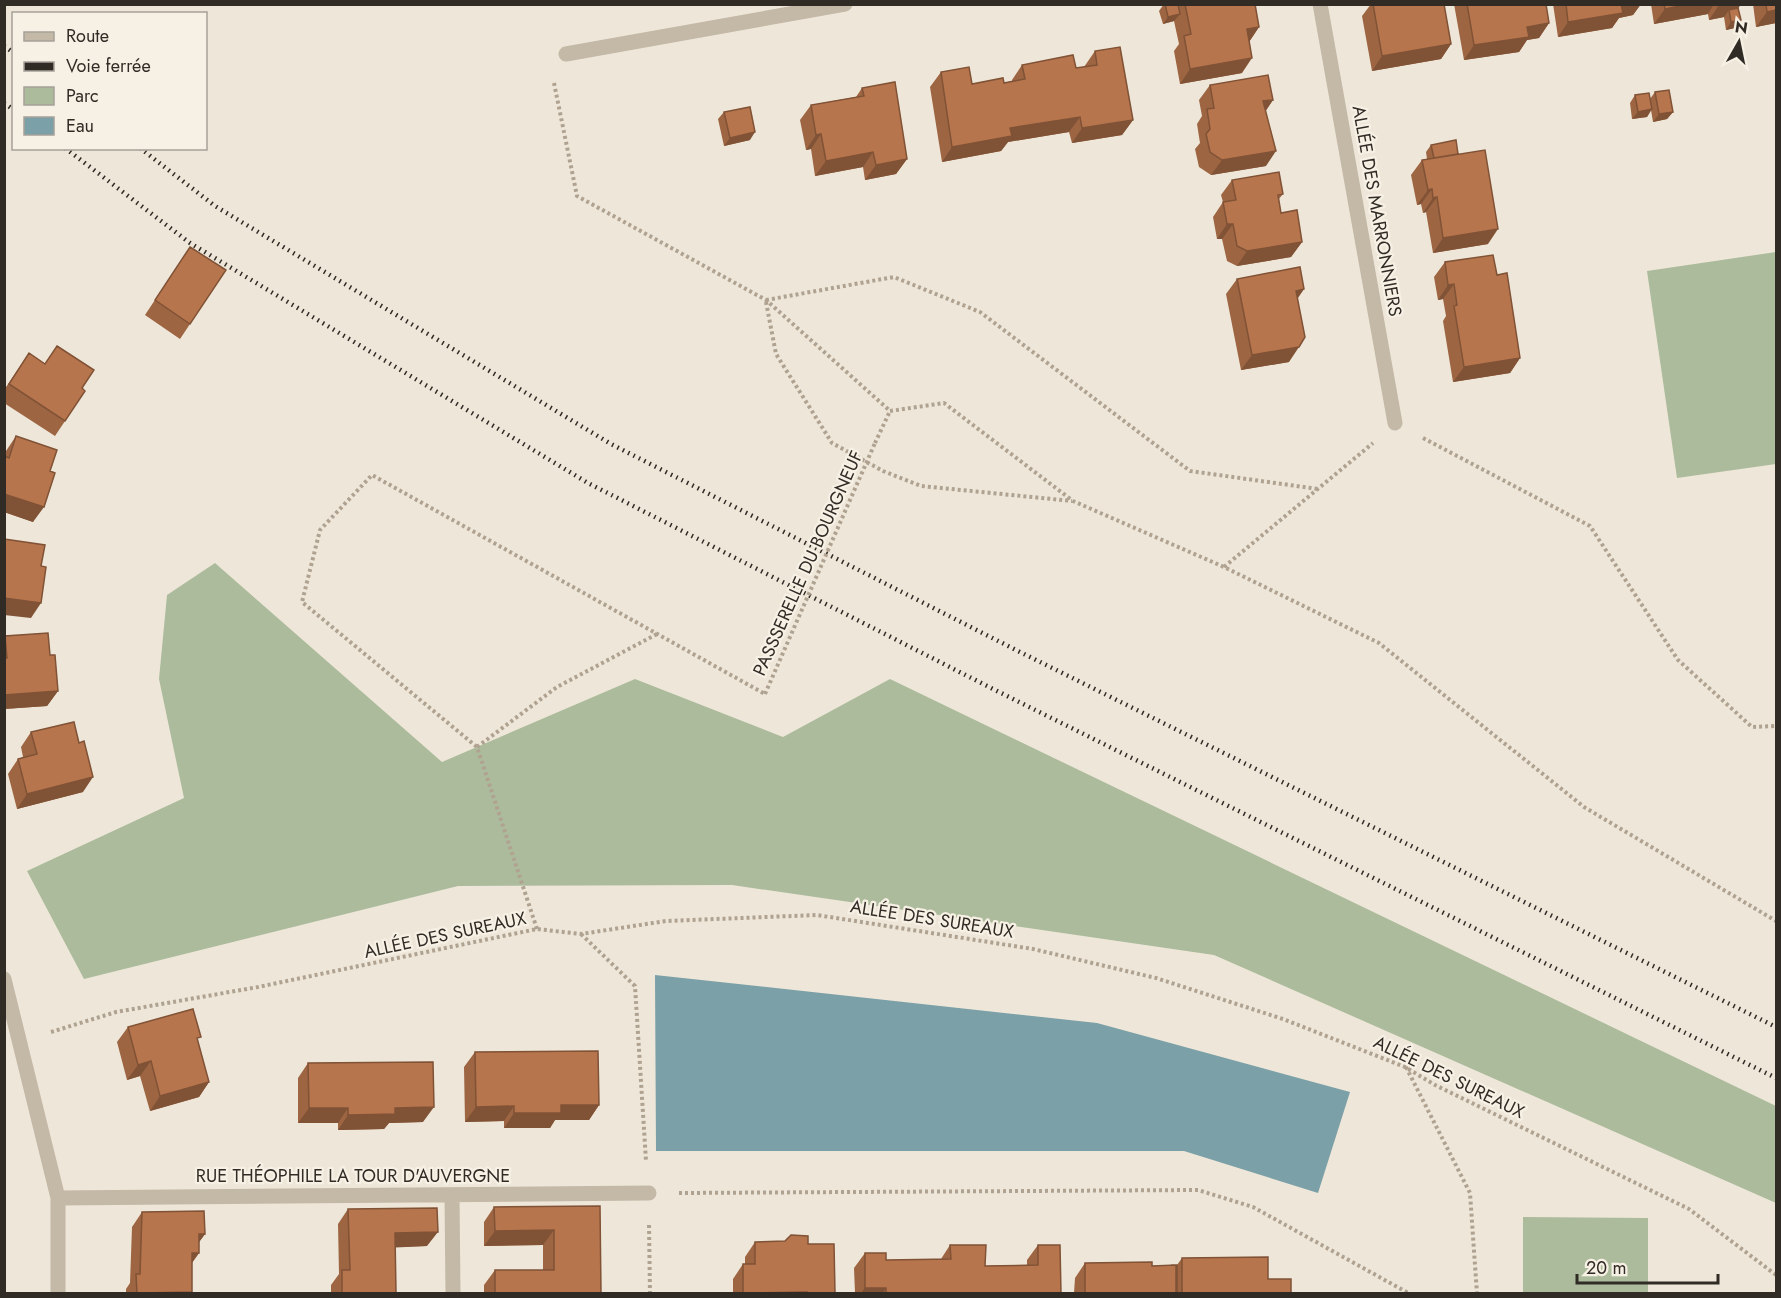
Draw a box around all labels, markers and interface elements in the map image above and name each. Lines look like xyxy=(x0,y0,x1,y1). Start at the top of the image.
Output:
legend xyxy=(12,12,207,150)
north arrow xyxy=(1709,12,1769,72)
text: N xyxy=(1733,15,1749,40)
text: Route xyxy=(66,23,109,49)
text: Voie ferrée xyxy=(66,53,151,79)
text: Parc xyxy=(66,83,99,109)
street label: ALLÉE DES MARRONNIERS xyxy=(1346,104,1408,319)
text: Eau xyxy=(66,113,94,139)
street label: PASSSERELLE DU BOURGNEUF xyxy=(746,446,870,680)
street label: ALLÉE DES SUREAUX xyxy=(849,893,1015,945)
street label: ALLÉE DES SUREAUX xyxy=(362,905,528,965)
street label: ALLÉE DES SUREAUX xyxy=(1369,1029,1529,1125)
street label: RUE THÉOPHILE LA TOUR D'AUVERGNE xyxy=(196,1163,510,1189)
scale bar xyxy=(1577,1247,1718,1285)
text: 20 m xyxy=(1586,1255,1626,1281)

